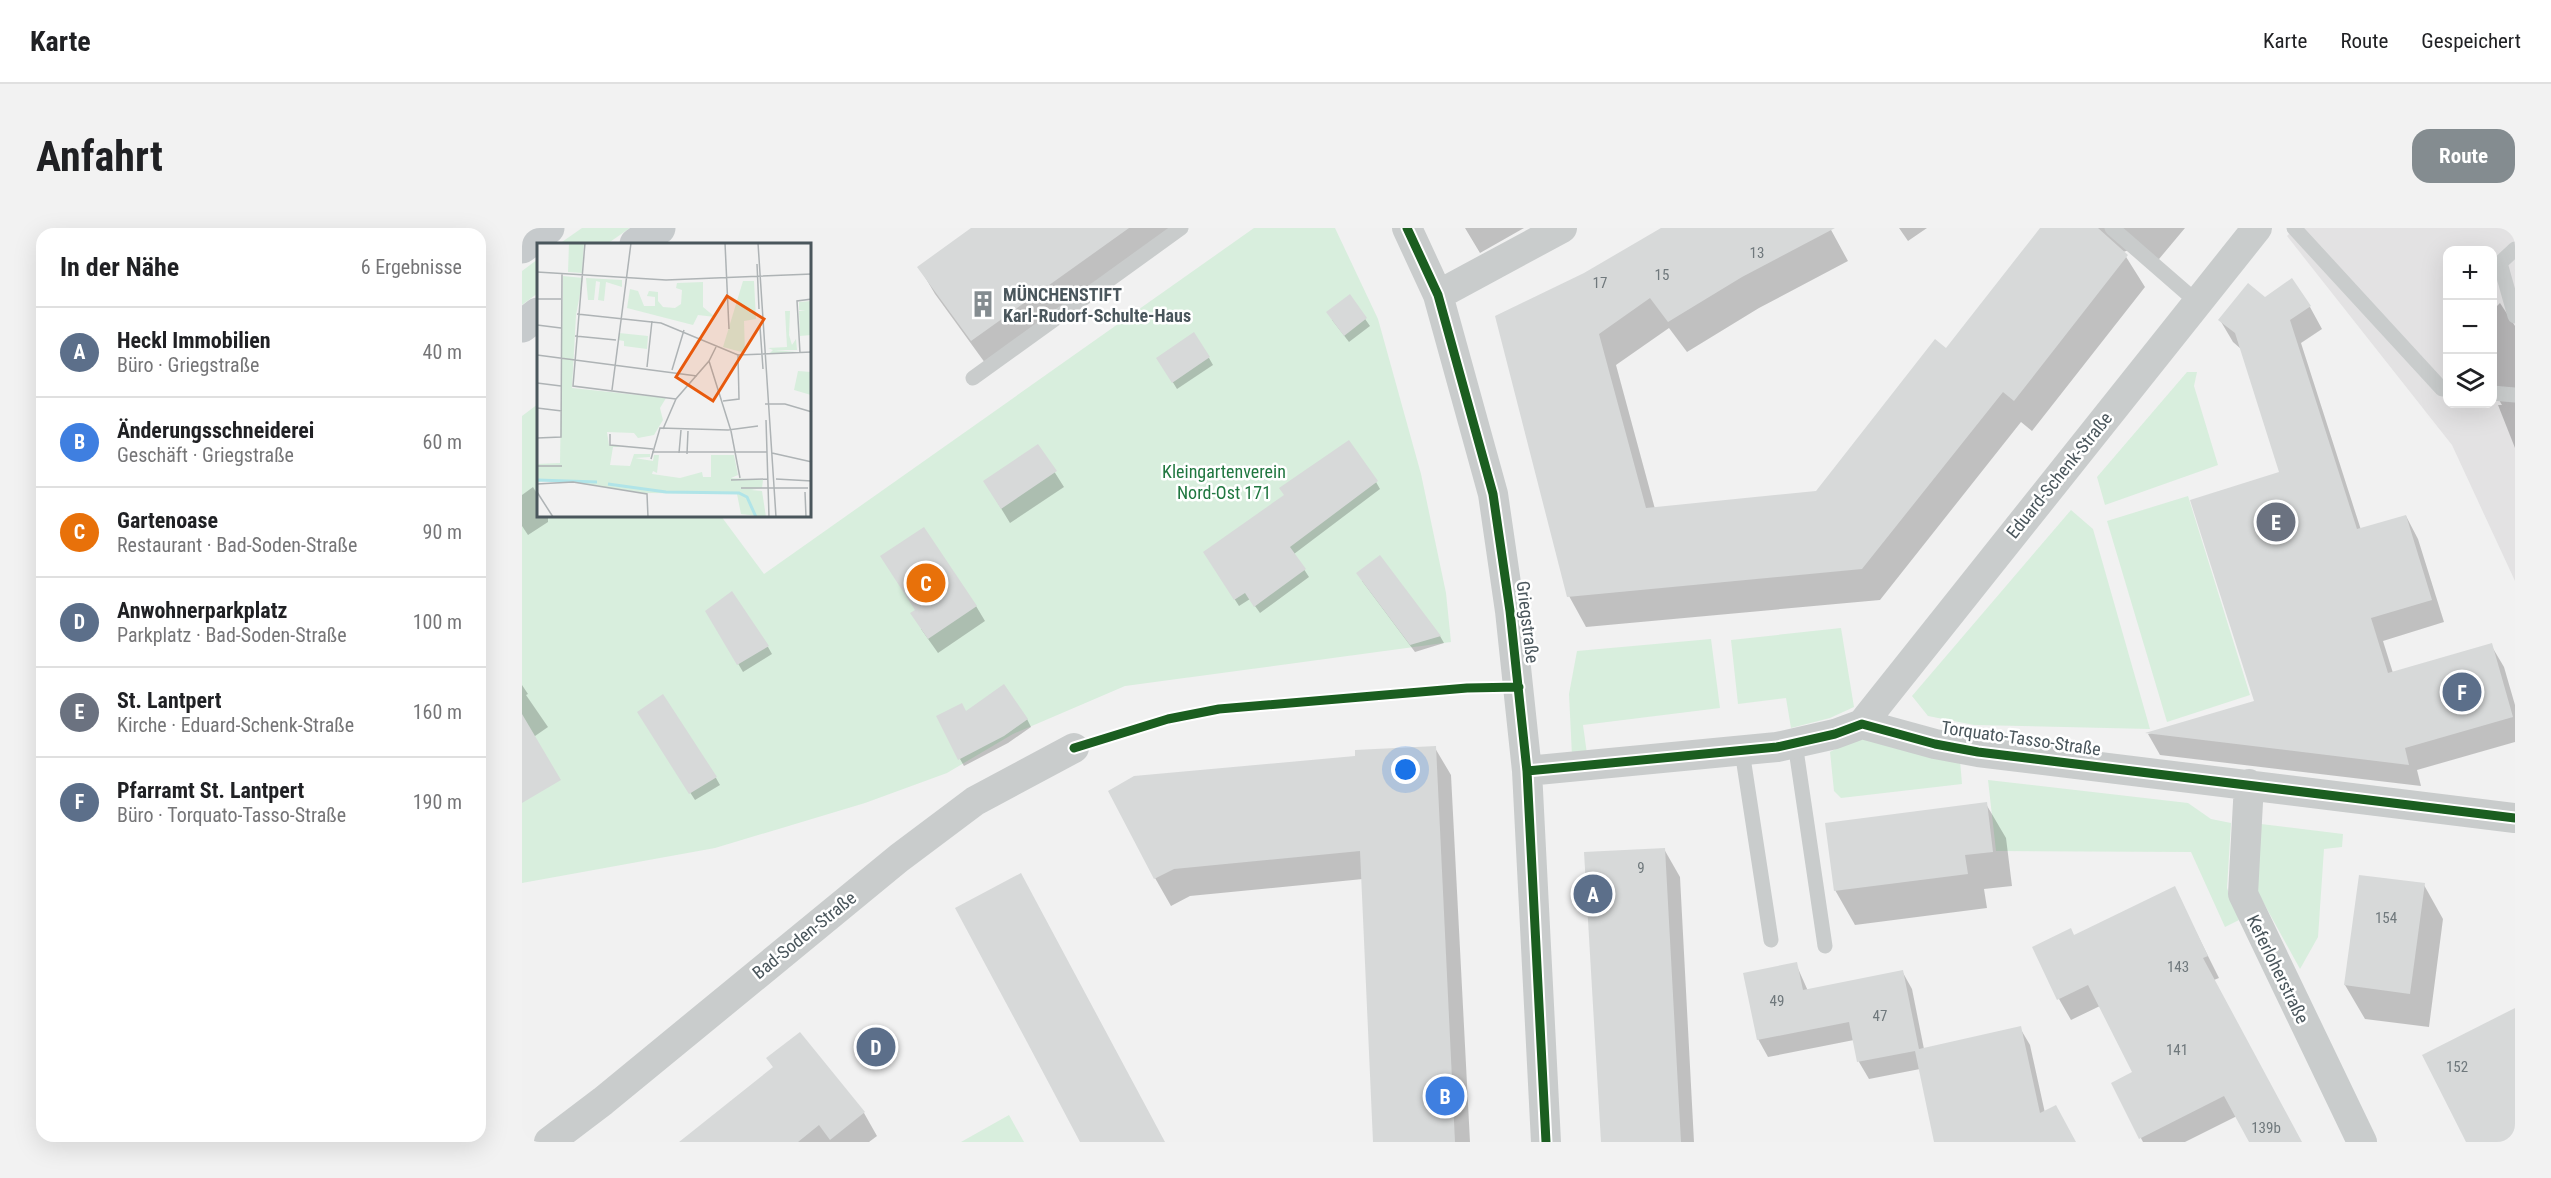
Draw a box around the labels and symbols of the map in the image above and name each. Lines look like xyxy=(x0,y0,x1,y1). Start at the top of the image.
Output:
inset map xyxy=(537,243,812,518)
house number: 13 xyxy=(1750,244,1764,262)
house number: 15 xyxy=(1655,266,1669,284)
house number: 17 xyxy=(1593,274,1607,292)
place label: MÜNCHENSTIFT Karl-Rudorf-Schulte-Haus xyxy=(1003,284,1191,326)
building icon: MÜNCHENSTIFT Karl-Rudorf-Schulte-Haus xyxy=(968,289,998,319)
street label: Eduard-Schenk-Straße xyxy=(2002,408,2116,542)
park label: Kleingartenverein Nord-Ost 171 xyxy=(1162,461,1286,503)
pin: E xyxy=(2256,500,2296,544)
pin: C xyxy=(906,560,946,606)
street label: Griegstraße xyxy=(1513,580,1543,664)
pin: F xyxy=(2442,670,2482,714)
street label: Torquato-Tasso-Straße xyxy=(1940,716,2102,760)
your location xyxy=(1391,755,1420,784)
house number: 9 xyxy=(1637,859,1645,877)
pin: A xyxy=(1574,872,1612,916)
street label: Bad-Soden-Straße xyxy=(748,887,860,983)
house number: 154 xyxy=(2375,909,2397,927)
street label: Keferloherstraße xyxy=(2243,911,2313,1027)
house number: 143 xyxy=(2167,958,2189,976)
house number: 49 xyxy=(1770,992,1784,1010)
house number: 47 xyxy=(1873,1007,1887,1025)
pin: D xyxy=(856,1024,896,1070)
house number: 141 xyxy=(2166,1041,2188,1059)
house number: 152 xyxy=(2446,1058,2468,1076)
pin: B xyxy=(1426,1074,1464,1118)
house number: 139b xyxy=(2251,1119,2281,1137)

